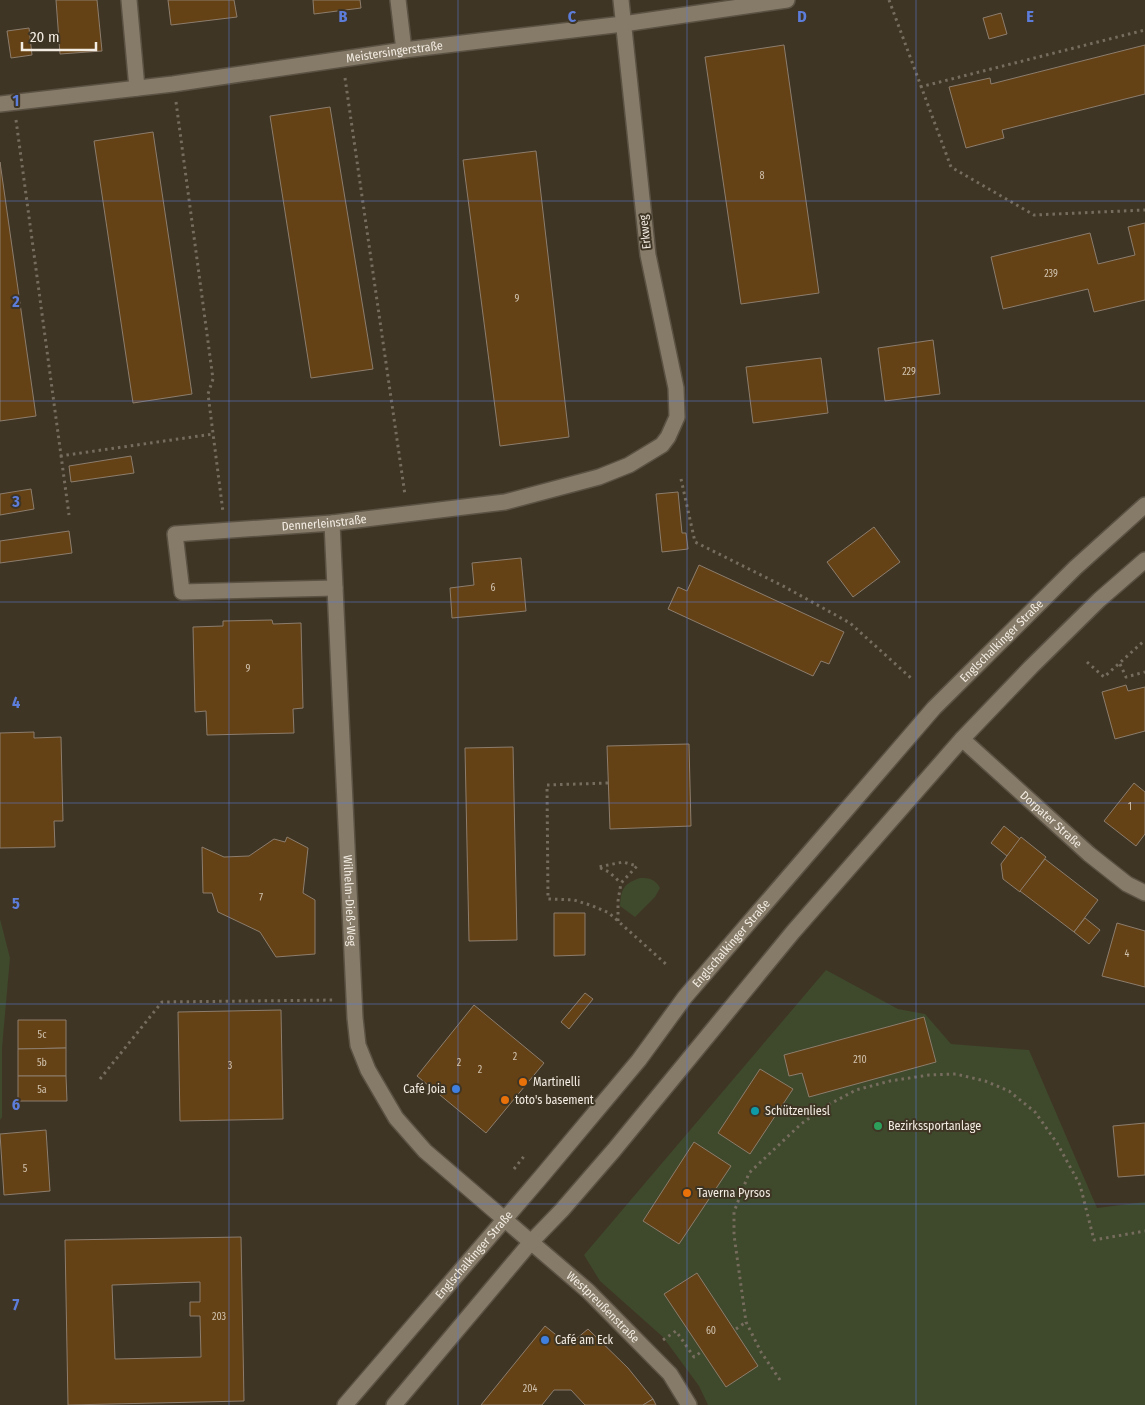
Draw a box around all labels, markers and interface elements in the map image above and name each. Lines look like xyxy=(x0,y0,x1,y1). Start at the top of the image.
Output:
text: B xyxy=(339,7,348,26)
text: C xyxy=(568,7,577,26)
text: D xyxy=(797,7,807,26)
text: E xyxy=(1026,7,1034,26)
scale bar xyxy=(22,20,96,52)
text: 20 m xyxy=(30,28,60,46)
street label: Meistersingerstraße xyxy=(345,38,444,65)
text: 1 xyxy=(13,91,19,110)
house number: 8 xyxy=(760,170,765,182)
street label: Erkweg xyxy=(636,214,654,250)
house number: 239 xyxy=(1044,268,1058,280)
text: 2 xyxy=(11,292,20,311)
house number: 9 xyxy=(515,293,520,305)
house number: 229 xyxy=(902,366,916,378)
text: 3 xyxy=(11,492,20,511)
street label: Dennerleinstraße xyxy=(281,512,367,534)
house number: 6 xyxy=(491,582,496,594)
street label: Englschalkinger Straße xyxy=(957,597,1046,685)
house number: 9 xyxy=(246,663,251,675)
text: 4 xyxy=(12,693,20,712)
street label: Dorpater Straße xyxy=(1017,788,1085,851)
house number: 1 xyxy=(1128,801,1132,813)
street label: Wilhelm-Dieß-Weg xyxy=(340,855,359,947)
house number: 7 xyxy=(259,892,263,904)
text: 5 xyxy=(12,894,20,913)
street label: Englschalkinger Straße xyxy=(689,897,773,990)
house number: 4 xyxy=(1125,948,1130,960)
house number: 5c xyxy=(38,1029,47,1041)
house number: 2 xyxy=(513,1051,518,1063)
house number: 210 xyxy=(853,1054,867,1066)
house number: 5b xyxy=(37,1057,47,1069)
house number: 2 xyxy=(457,1057,462,1069)
house number: 3 xyxy=(228,1060,233,1072)
house number: 2 xyxy=(478,1064,483,1076)
place label: Martinelli xyxy=(533,1075,580,1089)
marker: Martinelli xyxy=(517,1076,529,1088)
place label: Café Joia xyxy=(403,1082,446,1096)
marker: Café Joia xyxy=(450,1083,462,1095)
house number: 5a xyxy=(37,1084,47,1096)
place label: toto's basement xyxy=(515,1093,594,1107)
marker: toto's basement xyxy=(499,1094,511,1106)
text: 6 xyxy=(12,1095,20,1114)
place label: Schützenliesl xyxy=(765,1104,830,1118)
marker: Schützenliesl xyxy=(749,1105,761,1117)
place label: Bezirkssportanlage xyxy=(888,1119,981,1133)
marker: Bezirkssportanlage xyxy=(872,1120,884,1132)
house number: 5 xyxy=(23,1163,28,1175)
place label: Taverna Pyrsos xyxy=(697,1186,770,1200)
marker: Taverna Pyrsos xyxy=(681,1187,693,1199)
street label: Englschalkinger Straße xyxy=(432,1208,516,1302)
street label: Westpreußenstraße xyxy=(564,1269,642,1346)
text: 7 xyxy=(13,1295,20,1314)
house number: 203 xyxy=(212,1311,227,1323)
house number: 60 xyxy=(706,1325,716,1337)
place label: Café am Eck xyxy=(555,1333,614,1347)
marker: Café am Eck xyxy=(539,1334,551,1346)
house number: 204 xyxy=(523,1383,537,1395)

